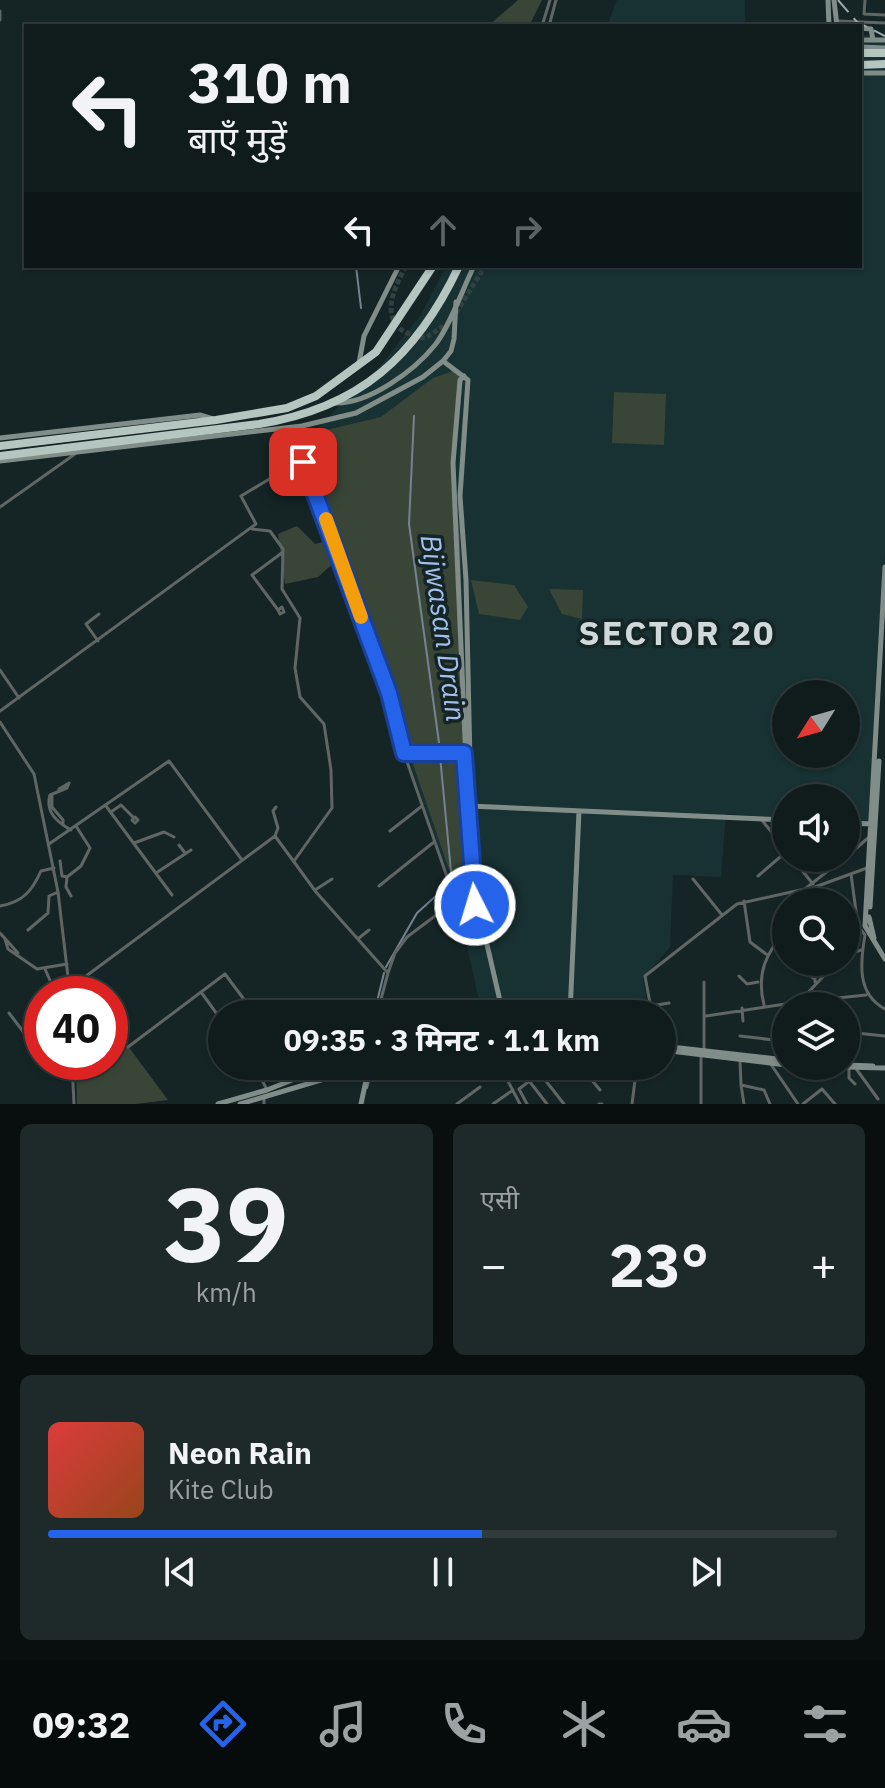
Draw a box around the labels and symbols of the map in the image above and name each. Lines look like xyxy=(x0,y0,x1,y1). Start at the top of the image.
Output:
pin xyxy=(269,428,337,496)
water label: Bijwasan Drain xyxy=(413,532,475,724)
district label: SECTOR 20 xyxy=(578,610,776,654)
north arrow xyxy=(772,680,860,768)
position arrow xyxy=(433,863,517,947)
speed limit sign: 40 xyxy=(24,976,128,1080)

